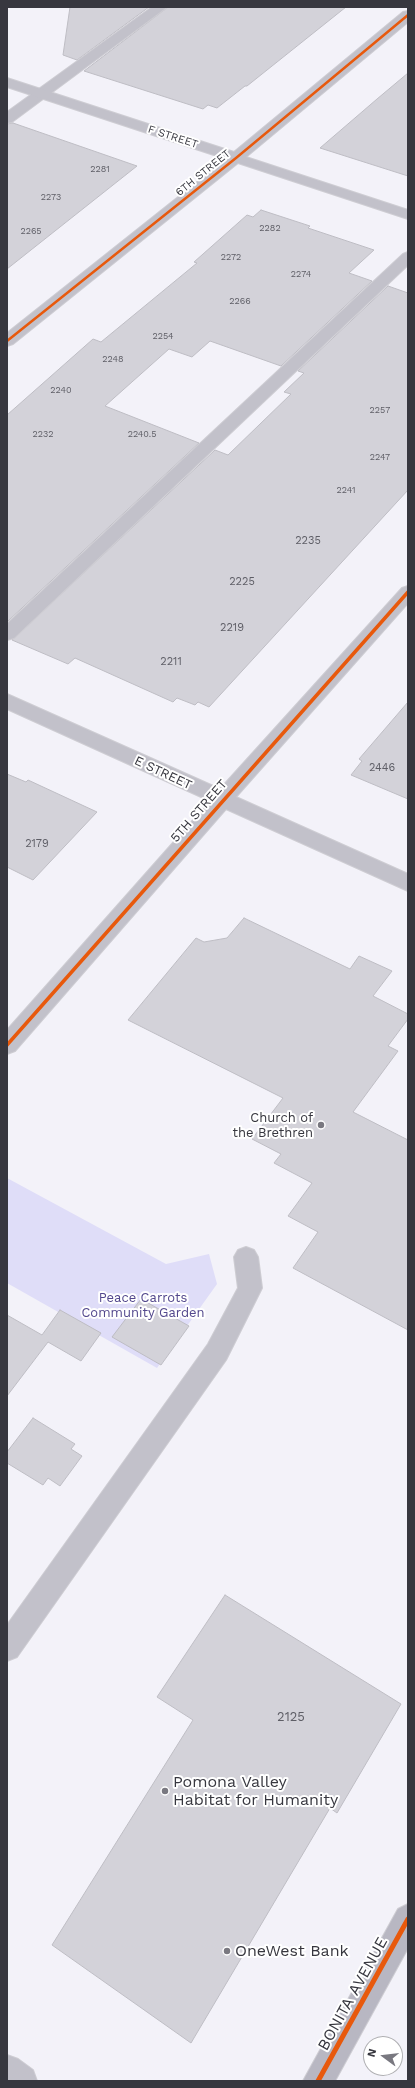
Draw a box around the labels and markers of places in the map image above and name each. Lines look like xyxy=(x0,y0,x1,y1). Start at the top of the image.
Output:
place label: Church of the Brethren xyxy=(233,1110,313,1141)
marker: Church of the Brethren xyxy=(316,1120,326,1130)
place label: Pomona Valley Habitat for Humanity xyxy=(173,1772,338,1810)
marker: Pomona Valley Habitat for Humanity xyxy=(160,1786,170,1796)
place label: OneWest Bank xyxy=(235,1941,349,1961)
marker: OneWest Bank xyxy=(222,1946,232,1956)

